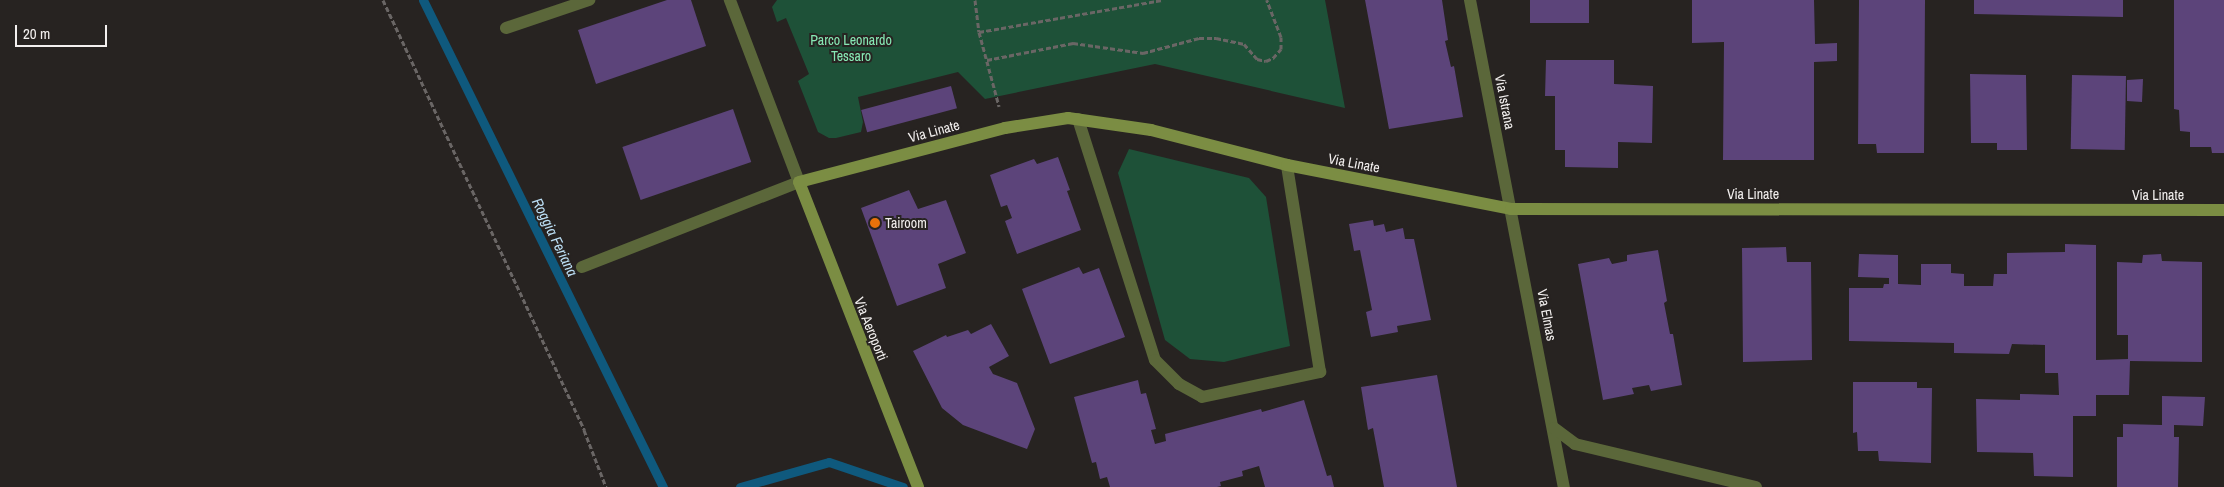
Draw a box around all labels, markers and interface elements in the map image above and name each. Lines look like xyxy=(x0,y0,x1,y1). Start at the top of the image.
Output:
scale bar xyxy=(18,15,110,47)
text: 20 m xyxy=(23,23,50,44)
park label: Parco Leonardo Tessaro xyxy=(810,32,892,64)
street label: Via Istrana xyxy=(1491,73,1519,131)
street label: Via Linate xyxy=(907,116,961,146)
street label: Via Linate xyxy=(1327,150,1381,176)
street label: Via Linate xyxy=(1727,186,1779,202)
street label: Via Linate xyxy=(2132,187,2184,203)
water label: Roggia Feriana xyxy=(528,195,582,279)
place label: Tairoom xyxy=(885,215,927,231)
marker: Tairoom xyxy=(869,217,881,229)
street label: Via Elmas xyxy=(1534,288,1560,342)
street label: Via Aeroporti xyxy=(851,295,891,363)

